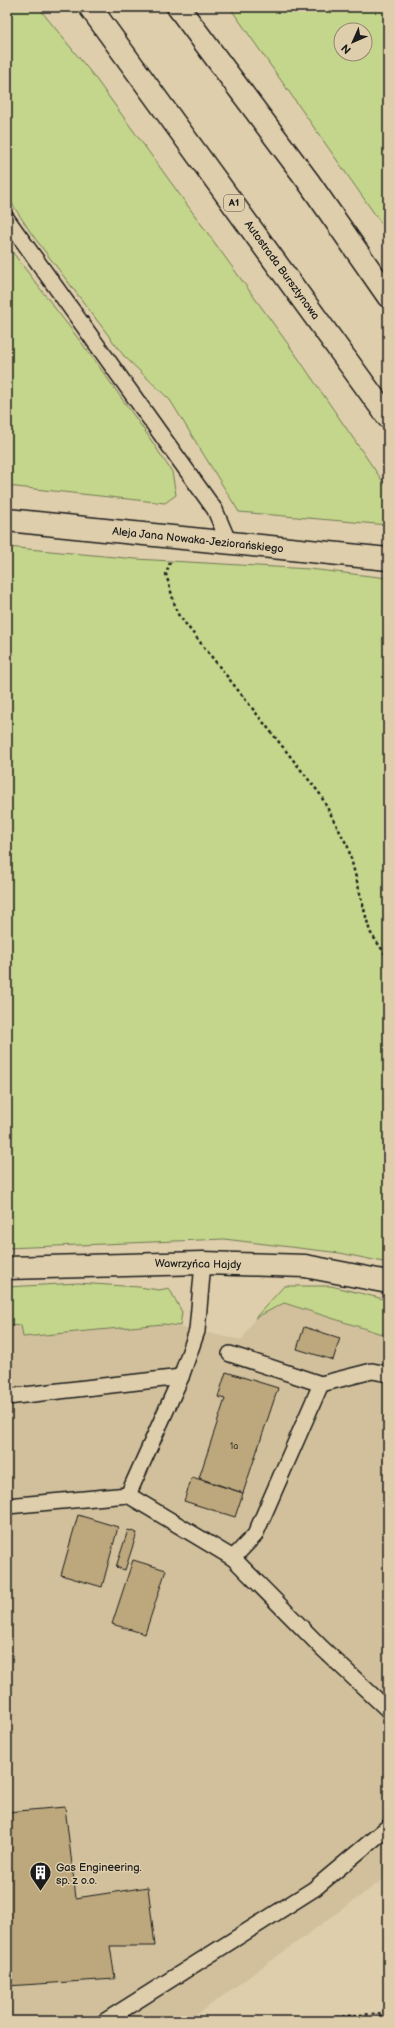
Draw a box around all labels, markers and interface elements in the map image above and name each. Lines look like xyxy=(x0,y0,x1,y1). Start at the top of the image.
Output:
north arrow xyxy=(333,22,373,62)
text: N xyxy=(339,41,354,56)
road number: A1 xyxy=(224,195,244,211)
street label: Autostrada Bursztynowa xyxy=(242,218,322,322)
street label: Aleja Jana Nowaka-Jeziorańskiego xyxy=(112,525,284,555)
street label: Wawrzyńca Hajdy xyxy=(155,1257,241,1271)
house number: 1a xyxy=(230,1441,238,1452)
building icon: Gas Engineering. sp. z o.o. xyxy=(28,1860,54,1893)
place label: Gas Engineering. sp. z o.o. xyxy=(56,1861,142,1887)

